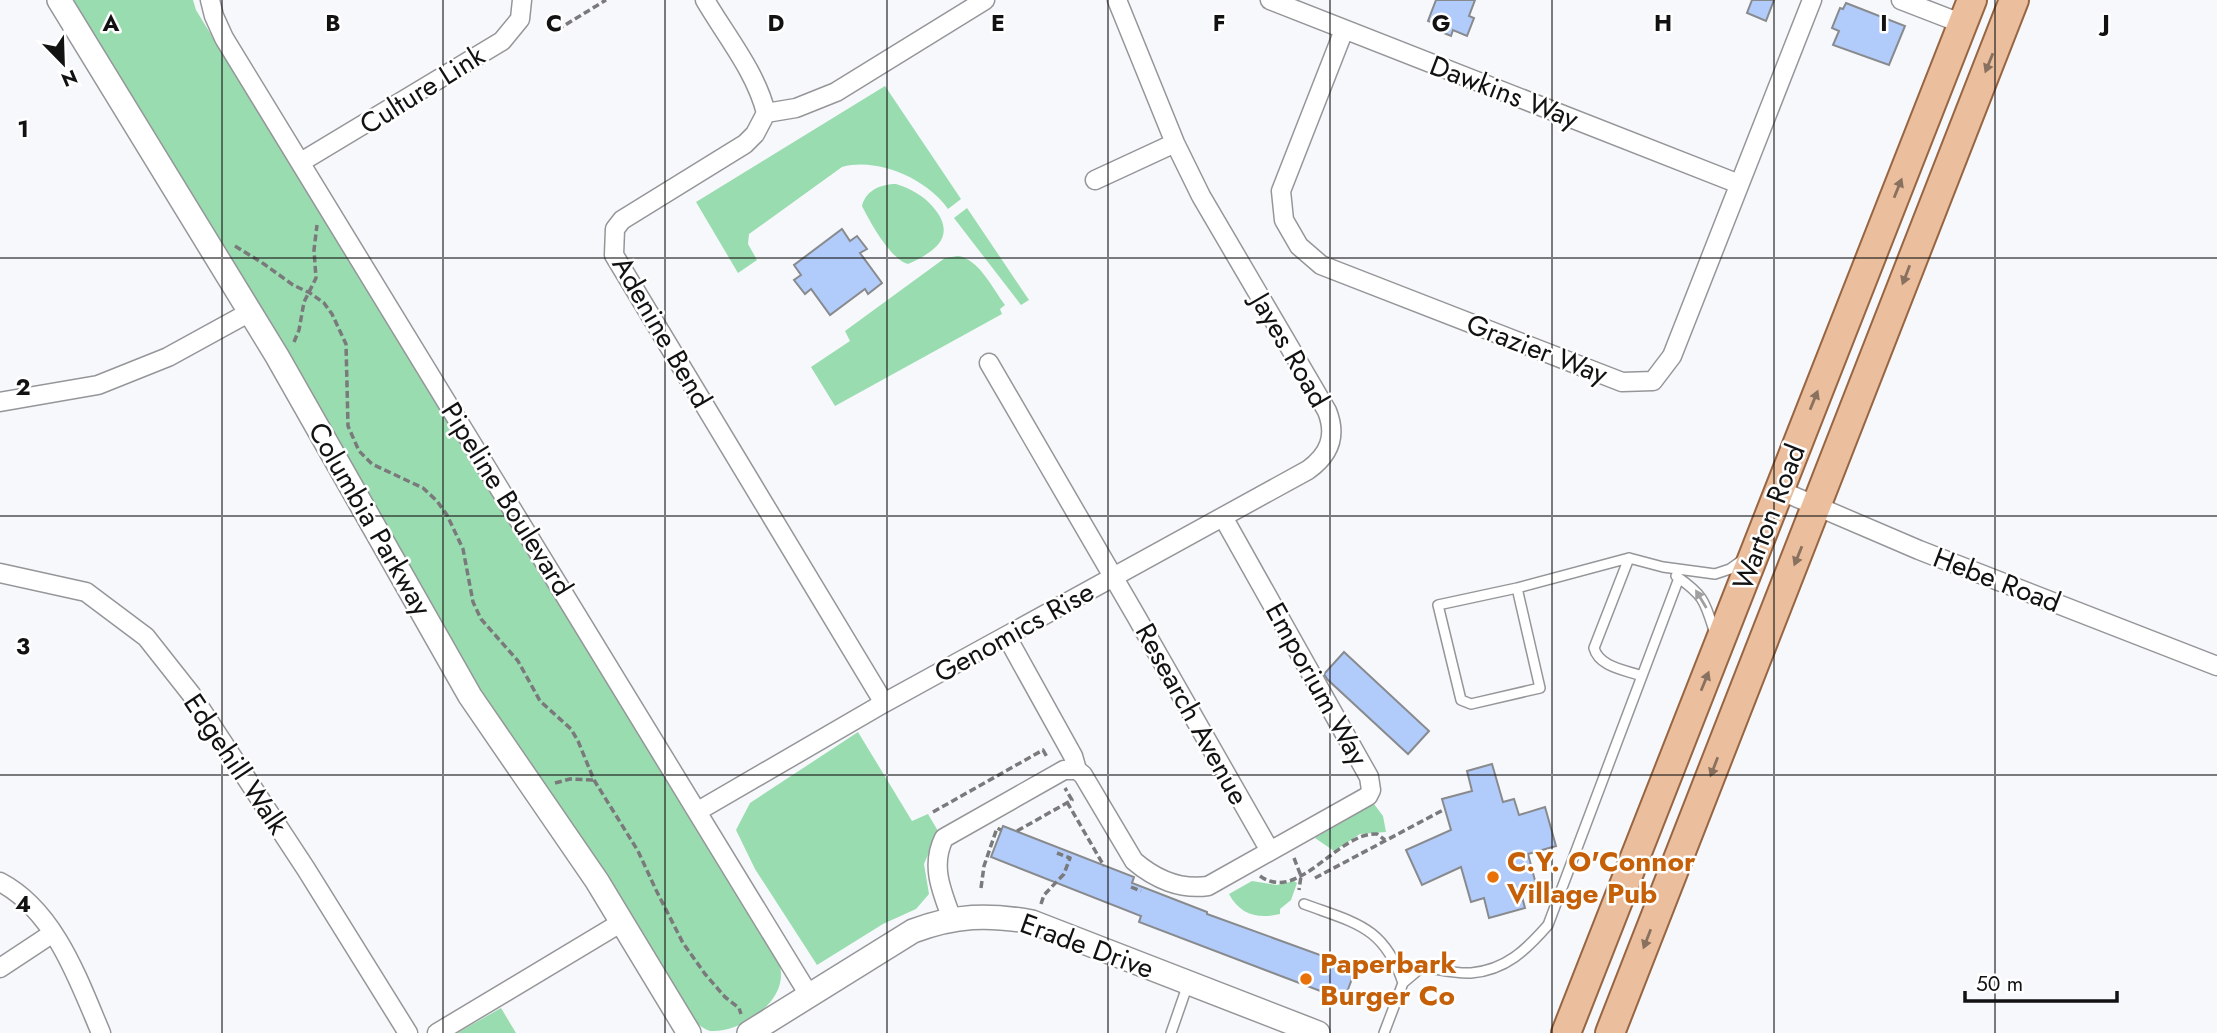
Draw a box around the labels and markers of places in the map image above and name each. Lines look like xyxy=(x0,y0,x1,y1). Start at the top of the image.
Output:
place label: C.Y. O'Connor Village Pub xyxy=(1506,841,1696,914)
marker: C.Y. O'Connor Village Pub xyxy=(1485,869,1501,885)
place label: Paperbark Burger Co xyxy=(1320,943,1457,1016)
marker: Paperbark Burger Co xyxy=(1298,971,1314,987)

